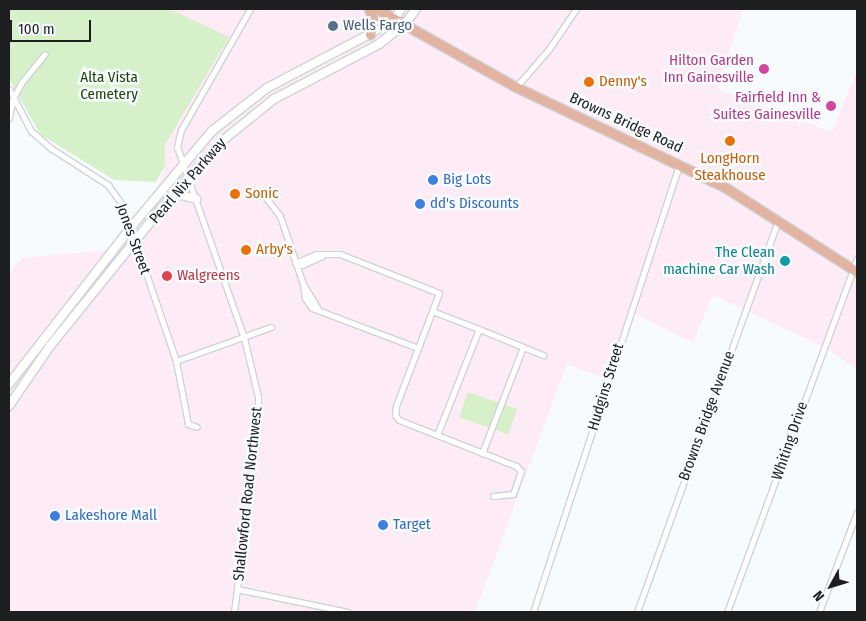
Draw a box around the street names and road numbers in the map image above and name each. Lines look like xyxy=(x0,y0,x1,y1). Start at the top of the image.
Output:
street label: Browns Bridge Road xyxy=(567,89,685,157)
street label: Pearl Nix Parkway xyxy=(146,134,230,228)
street label: Jones Street xyxy=(112,201,154,277)
street label: Hudgins Street xyxy=(584,341,628,433)
street label: Browns Bridge Avenue xyxy=(675,349,739,483)
street label: Whiting Drive xyxy=(768,399,812,483)
street label: Shallowford Road Northwest xyxy=(230,406,266,582)

